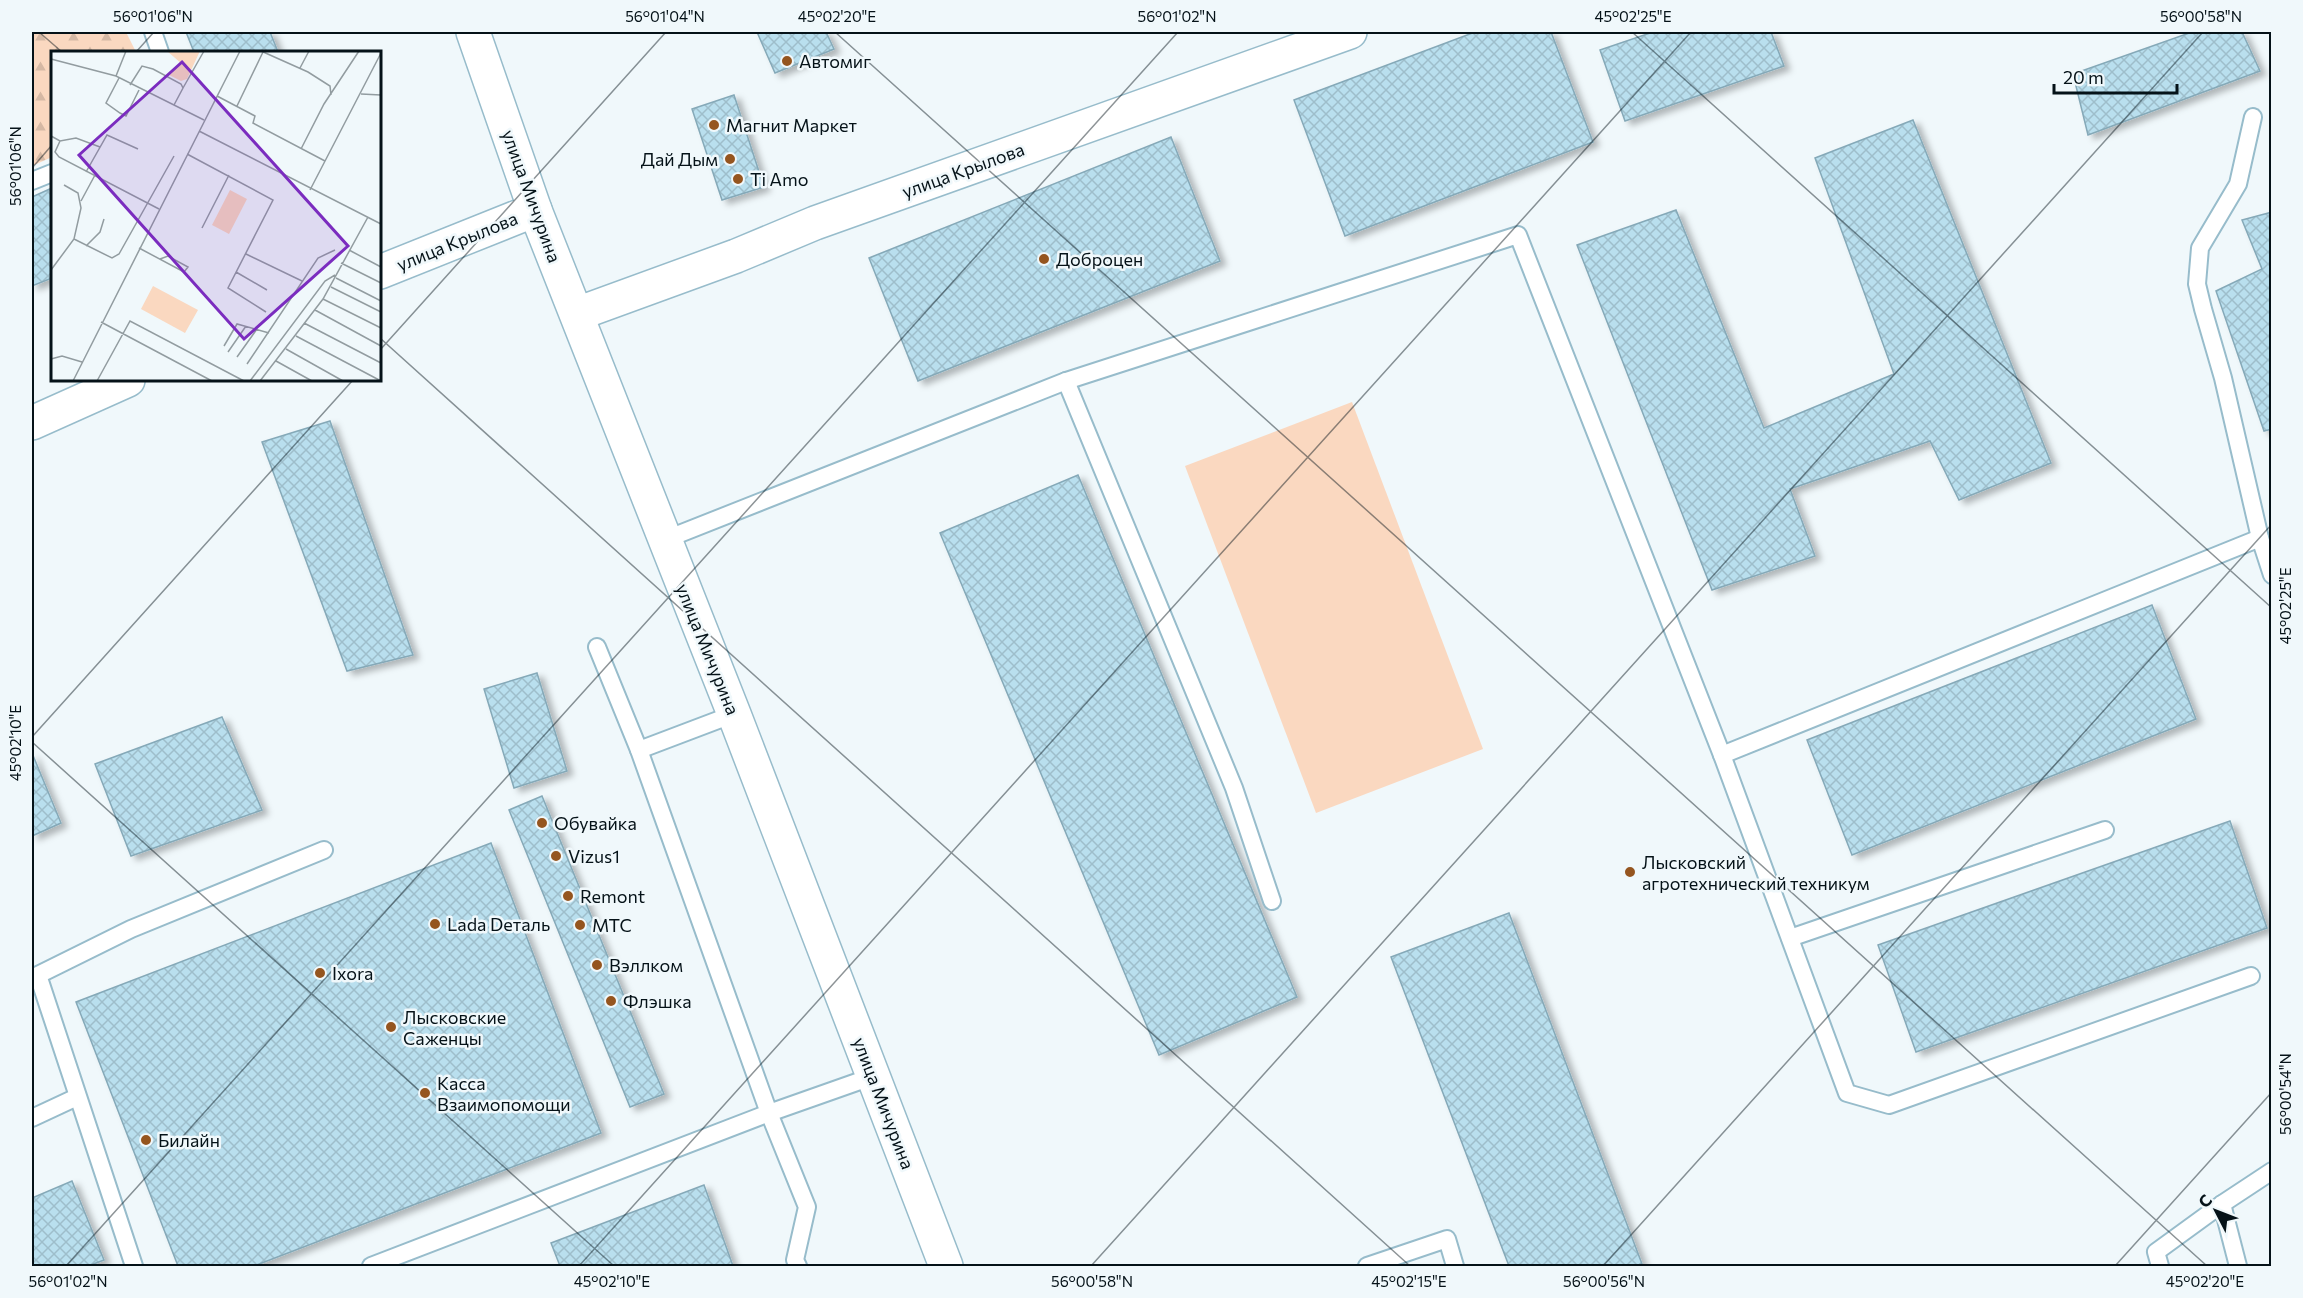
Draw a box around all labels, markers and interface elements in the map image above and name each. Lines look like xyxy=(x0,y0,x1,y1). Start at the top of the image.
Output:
text: 56°01'06"N xyxy=(113,7,193,25)
text: 56°01'04"N xyxy=(625,7,705,25)
text: 45°02'20"E xyxy=(798,7,876,25)
text: 56°01'02"N xyxy=(1138,7,1216,25)
text: 45°02'25"E xyxy=(1594,7,1672,25)
text: 56°00'58"N xyxy=(2160,7,2242,25)
place label: Автомиг xyxy=(799,50,871,72)
inset map xyxy=(51,51,381,381)
marker: Автомиг xyxy=(780,54,794,68)
scale bar xyxy=(2054,57,2177,95)
text: 20 m xyxy=(2063,66,2104,88)
place label: Магнит Маркет xyxy=(726,114,857,136)
marker: Магнит Маркет xyxy=(707,118,721,132)
text: 56°01'06"N xyxy=(6,126,24,206)
street label: улица Мичурина xyxy=(498,127,566,265)
street label: улица Крылова xyxy=(899,138,1027,202)
place label: Дай Дым xyxy=(641,148,718,170)
marker: Дай Дым xyxy=(723,152,737,166)
place label: Ti Amo xyxy=(750,168,809,190)
marker: Ti Amo xyxy=(731,172,745,186)
street label: улица Крылова xyxy=(393,207,521,275)
place label: Доброцен xyxy=(1056,248,1143,270)
marker: Доброцен xyxy=(1037,252,1051,266)
text: 45°02'25"E xyxy=(2276,567,2294,645)
street label: улица Мичурина xyxy=(672,580,744,718)
text: 45°02'10"E xyxy=(6,705,24,781)
place label: Обувайка xyxy=(554,812,637,834)
marker: Обувайка xyxy=(535,816,549,830)
place label: Vizus1 xyxy=(568,845,620,867)
marker: Vizus1 xyxy=(549,849,563,863)
place label: Лысковский агротехнический техникум xyxy=(1642,851,1870,894)
marker: Лысковский агротехнический техникум xyxy=(1623,865,1637,879)
place label: Remont xyxy=(580,885,645,907)
marker: Remont xyxy=(561,889,575,903)
place label: Lada Dеталь xyxy=(447,913,550,935)
place label: МТС xyxy=(592,914,632,936)
marker: Lada Dеталь xyxy=(428,917,442,931)
marker: МТС xyxy=(573,918,587,932)
place label: Вэллком xyxy=(609,954,683,976)
marker: Вэллком xyxy=(590,958,604,972)
place label: Ixora xyxy=(332,962,373,984)
marker: Ixora xyxy=(313,966,327,980)
place label: Флэшка xyxy=(623,990,692,1012)
marker: Флэшка xyxy=(604,994,618,1008)
place label: Лысковские Саженцы xyxy=(403,1006,506,1049)
marker: Лысковские Саженцы xyxy=(384,1020,398,1034)
street label: улица Мичурина xyxy=(849,1034,919,1172)
text: 56°00'54"N xyxy=(2276,1053,2294,1135)
place label: Касса Взаимопомощи xyxy=(437,1072,571,1115)
marker: Касса Взаимопомощи xyxy=(418,1086,432,1100)
place label: Билайн xyxy=(158,1129,220,1151)
marker: Билайн xyxy=(139,1133,153,1147)
north arrow xyxy=(2186,1181,2246,1241)
text: С xyxy=(2194,1190,2215,1211)
text: 56°01'02"N xyxy=(29,1272,107,1290)
text: 45°02'10"E xyxy=(574,1272,650,1290)
text: 56°00'58"N xyxy=(1051,1272,1133,1290)
text: 45°02'15"E xyxy=(1371,1272,1447,1290)
text: 56°00'56"N xyxy=(1563,1272,1645,1290)
text: 45°02'20"E xyxy=(2166,1272,2244,1290)

